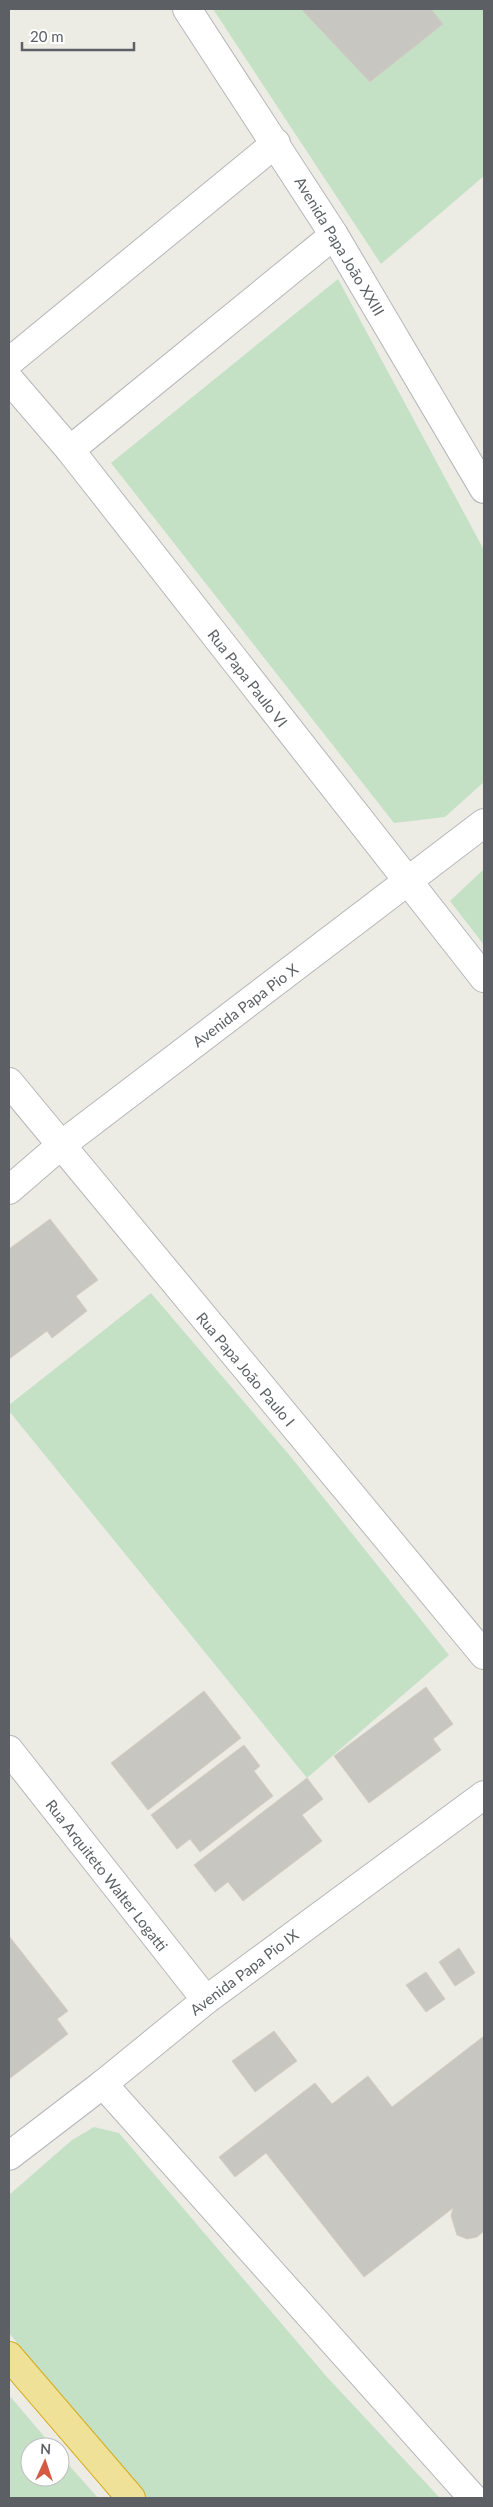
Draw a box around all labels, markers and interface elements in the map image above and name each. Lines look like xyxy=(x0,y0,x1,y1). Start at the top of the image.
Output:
scale bar xyxy=(22,20,135,52)
text: 20 m xyxy=(30,27,64,45)
street label: Avenida Papa João XXIII xyxy=(291,173,389,319)
street label: Rua Papa Paulo VI xyxy=(204,626,292,730)
street label: Avenida Papa Pio X xyxy=(189,959,301,1050)
street label: Rua Papa João Paulo I xyxy=(193,1308,299,1430)
street label: Rua Arquiteto Walter Logatti xyxy=(42,1796,172,1954)
street label: Avenida Papa Pio IX xyxy=(186,1925,302,2019)
north arrow xyxy=(20,2437,70,2487)
text: N xyxy=(40,2440,52,2457)

